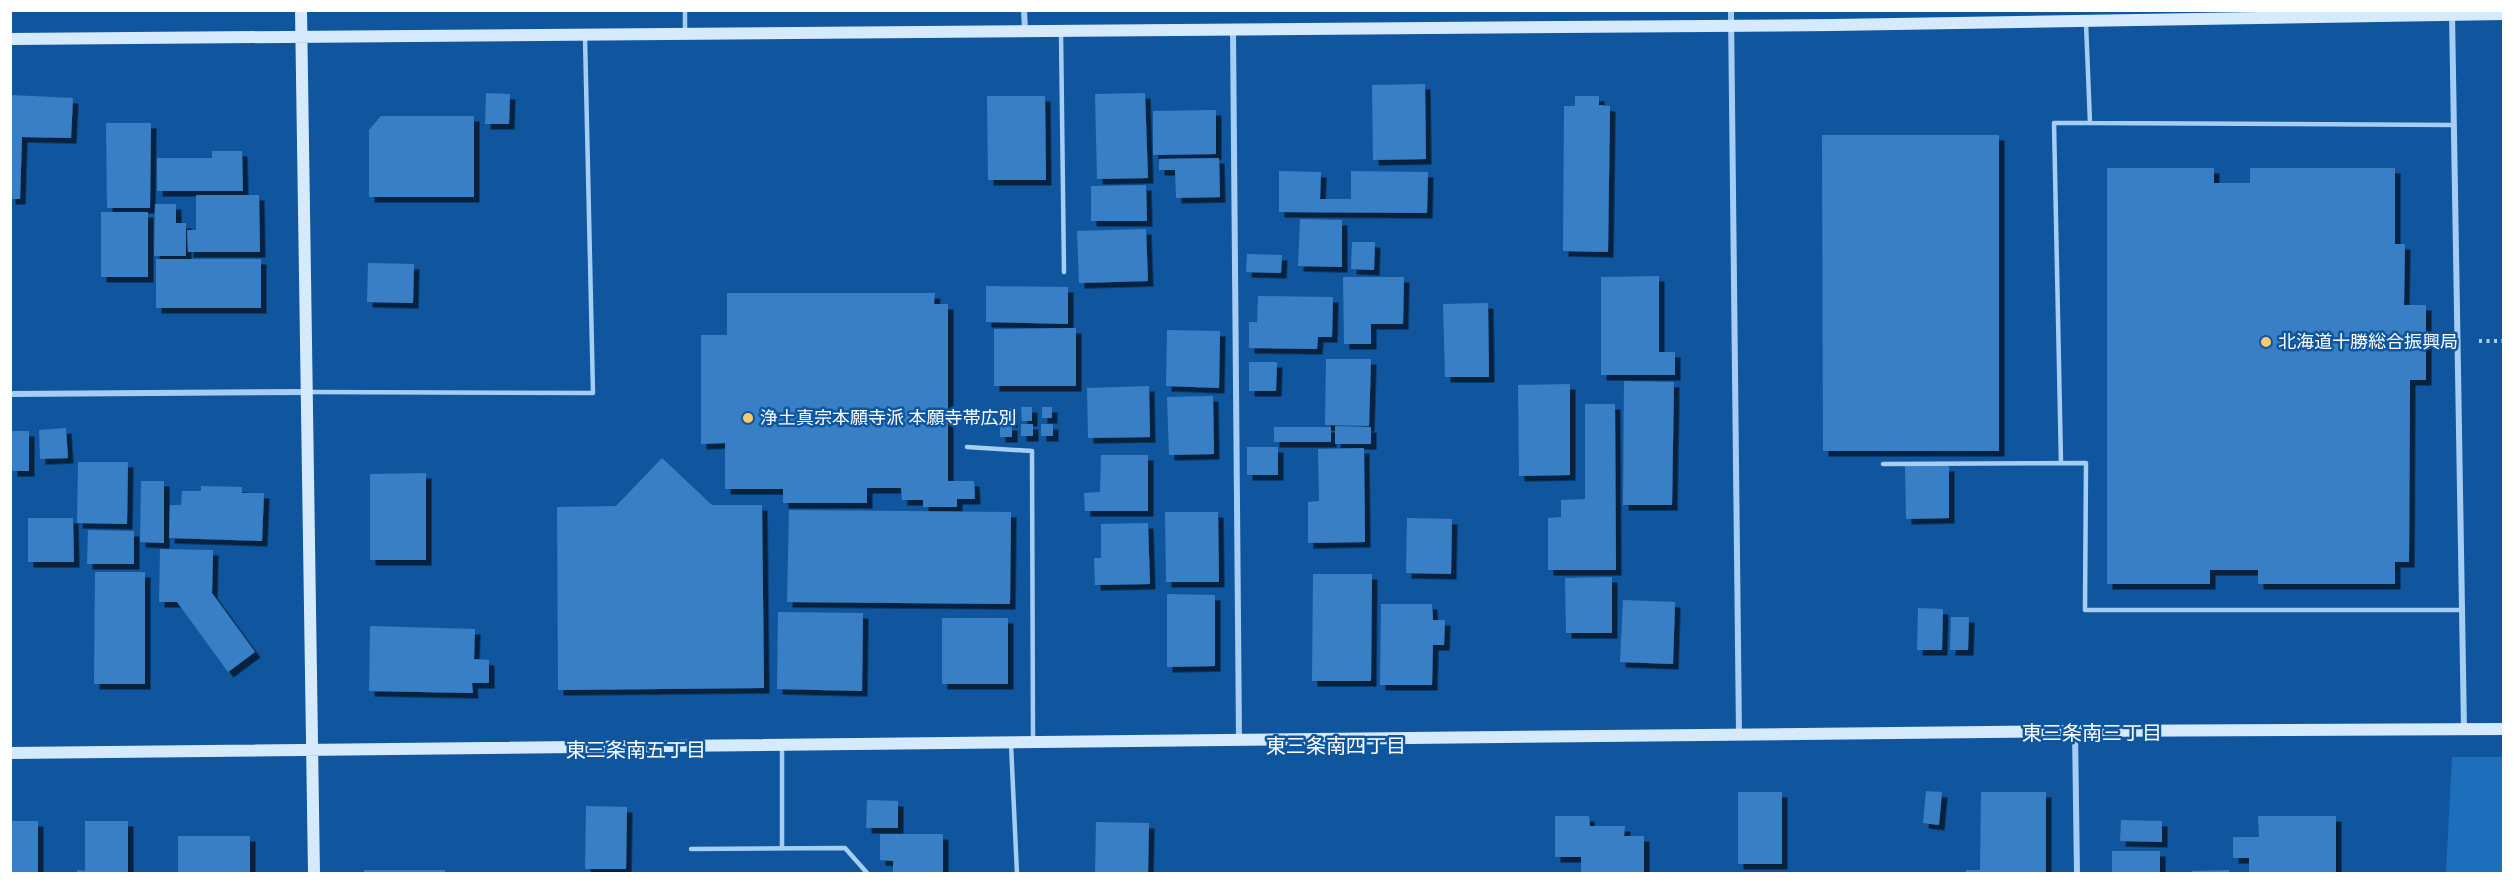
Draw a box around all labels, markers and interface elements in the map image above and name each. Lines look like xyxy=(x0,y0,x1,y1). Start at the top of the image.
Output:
place label: 北海道十勝総合振興局 xyxy=(2278,331,2458,352)
marker: 北海道十勝総合振興局 xyxy=(2259,335,2273,349)
place label: 浄土真宗本願寺派 本願寺帯広別 xyxy=(760,407,1016,428)
marker: 浄土真宗本願寺派 本願寺帯広別 xyxy=(741,411,755,425)
district label: 東三条南三丁目 xyxy=(2022,721,2162,745)
district label: 東三条南四丁目 xyxy=(1266,734,1406,758)
district label: 東三条南五丁目 xyxy=(566,738,706,762)

